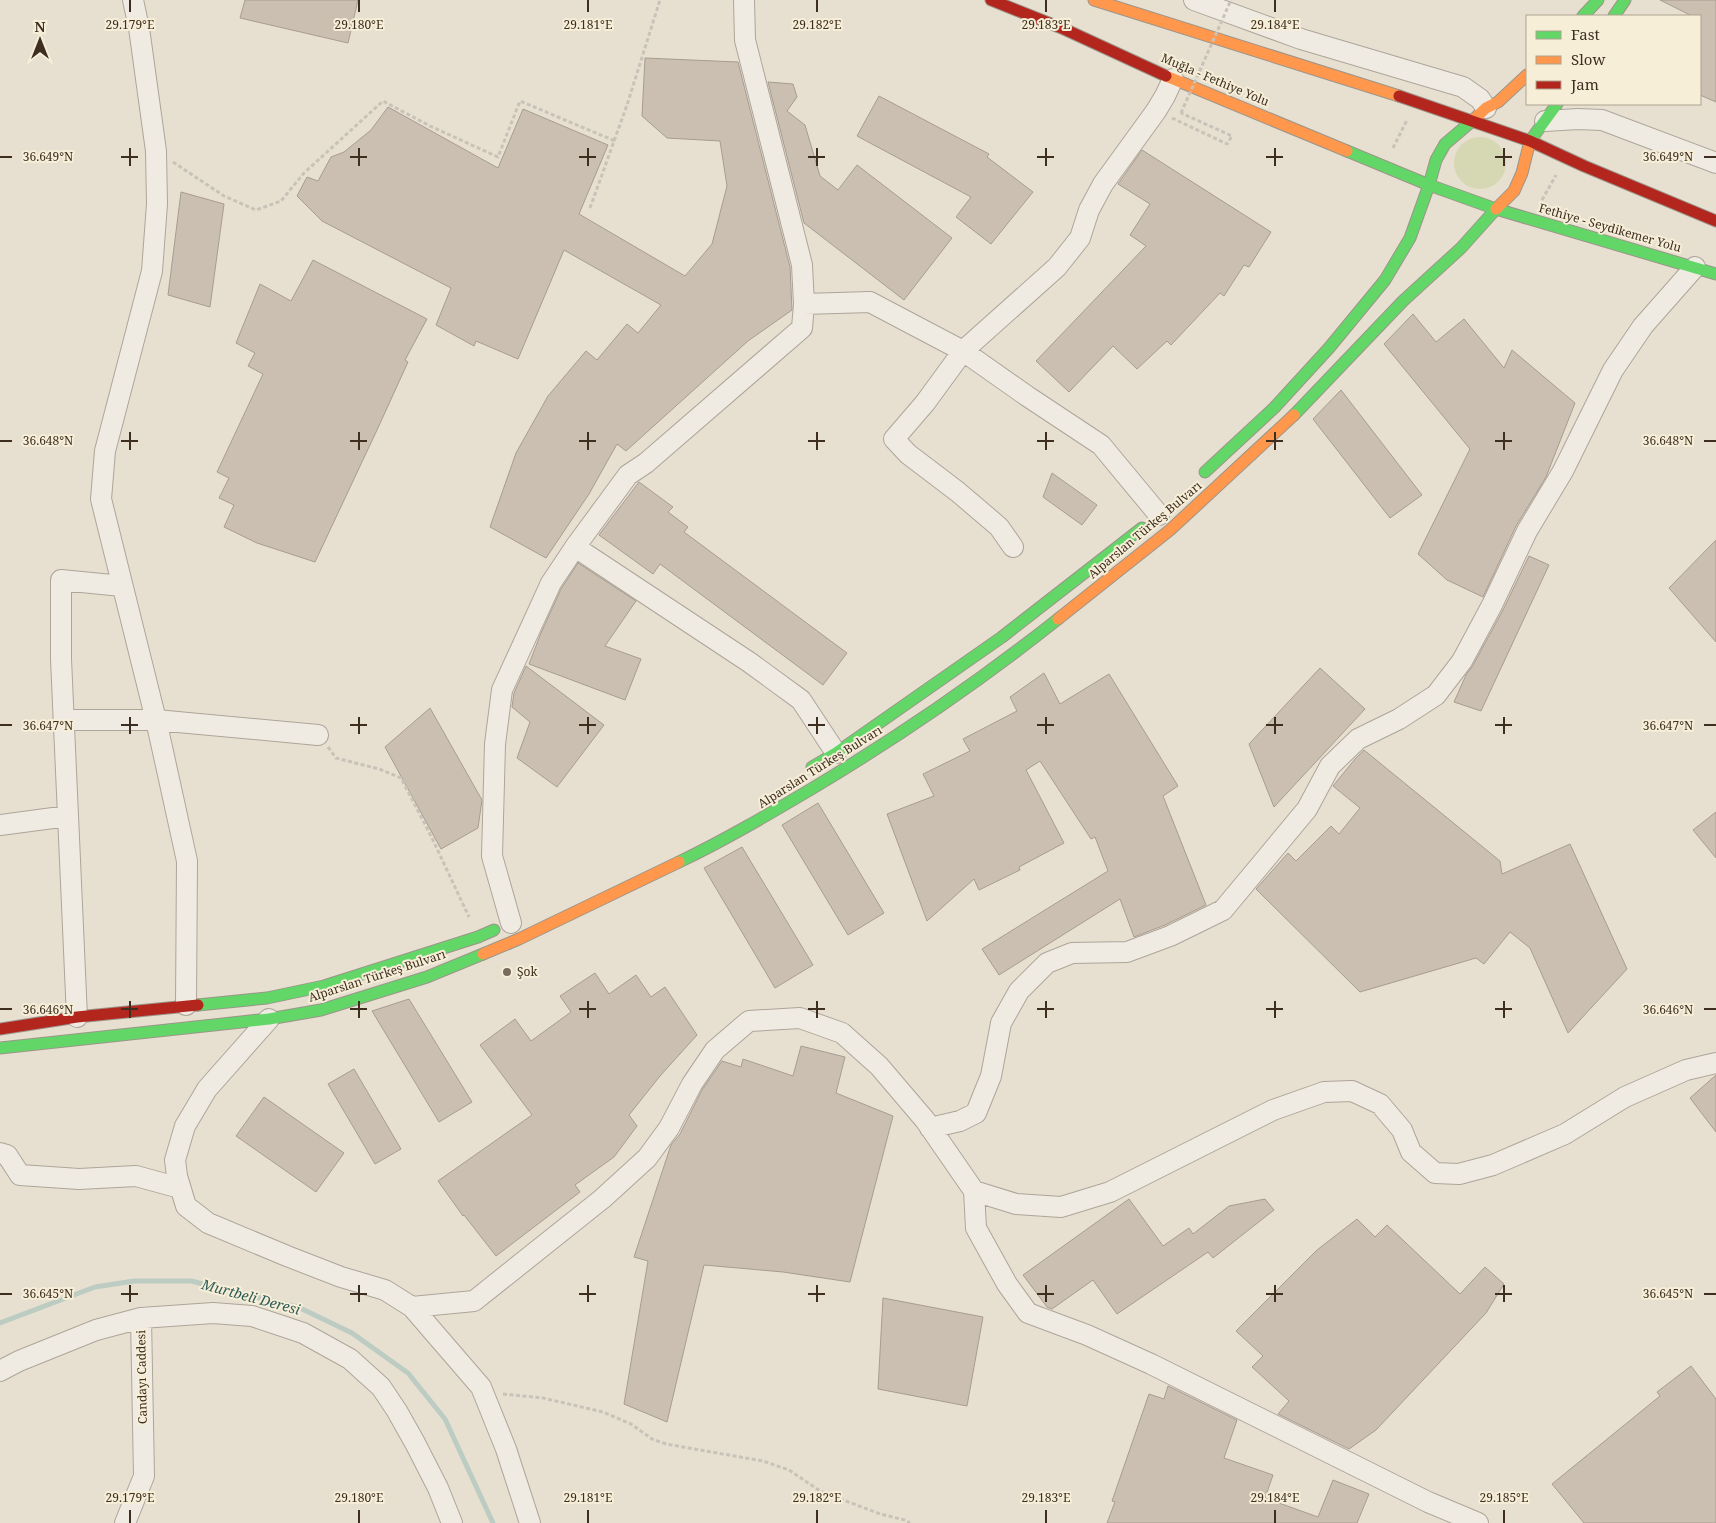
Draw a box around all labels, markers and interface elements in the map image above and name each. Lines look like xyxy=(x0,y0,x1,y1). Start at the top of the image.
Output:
north arrow xyxy=(15,15,65,65)
legend xyxy=(1526,15,1701,105)
text: 29.179°E xyxy=(106,16,154,33)
text: 29.180°E xyxy=(335,16,383,33)
text: 29.181°E xyxy=(564,16,612,33)
text: 29.182°E xyxy=(793,16,841,33)
text: 29.183°E xyxy=(1022,16,1070,33)
text: 29.184°E xyxy=(1251,16,1299,33)
text: N xyxy=(34,17,46,36)
text: Fast xyxy=(1571,24,1600,44)
street label: Muğla - Fethiye Yolu xyxy=(1159,49,1272,110)
text: Slow xyxy=(1571,49,1605,69)
text: Jam xyxy=(1570,74,1599,94)
text: 36.649°N xyxy=(23,148,73,165)
text: 36.649°N xyxy=(1643,148,1693,165)
street label: Fethiye - Seydikemer Yolu xyxy=(1537,199,1684,256)
text: 36.648°N xyxy=(23,432,73,449)
text: 36.648°N xyxy=(1643,432,1693,449)
street label: Alparslan Türkeş Bulvarı xyxy=(1084,477,1205,582)
text: 36.647°N xyxy=(23,717,73,734)
text: 36.647°N xyxy=(1643,717,1693,734)
street label: Alparslan Türkeş Bulvarı xyxy=(754,721,885,812)
street label: Alparslan Türkeş Bulvarı xyxy=(306,945,448,1006)
place label: Şok xyxy=(517,963,538,980)
marker: Şok xyxy=(501,966,513,978)
text: 36.646°N xyxy=(23,1001,73,1018)
text: 36.646°N xyxy=(1643,1001,1693,1018)
water label: Murtbeli Deresi xyxy=(199,1274,303,1319)
text: 36.645°N xyxy=(23,1285,73,1302)
text: 36.645°N xyxy=(1643,1285,1693,1302)
street label: Candayı Caddesi xyxy=(132,1330,151,1424)
text: 29.179°E xyxy=(106,1489,154,1506)
text: 29.180°E xyxy=(335,1489,383,1506)
text: 29.181°E xyxy=(564,1489,612,1506)
text: 29.182°E xyxy=(793,1489,841,1506)
text: 29.183°E xyxy=(1022,1489,1070,1506)
text: 29.184°E xyxy=(1251,1489,1299,1506)
text: 29.185°E xyxy=(1480,1489,1528,1506)

